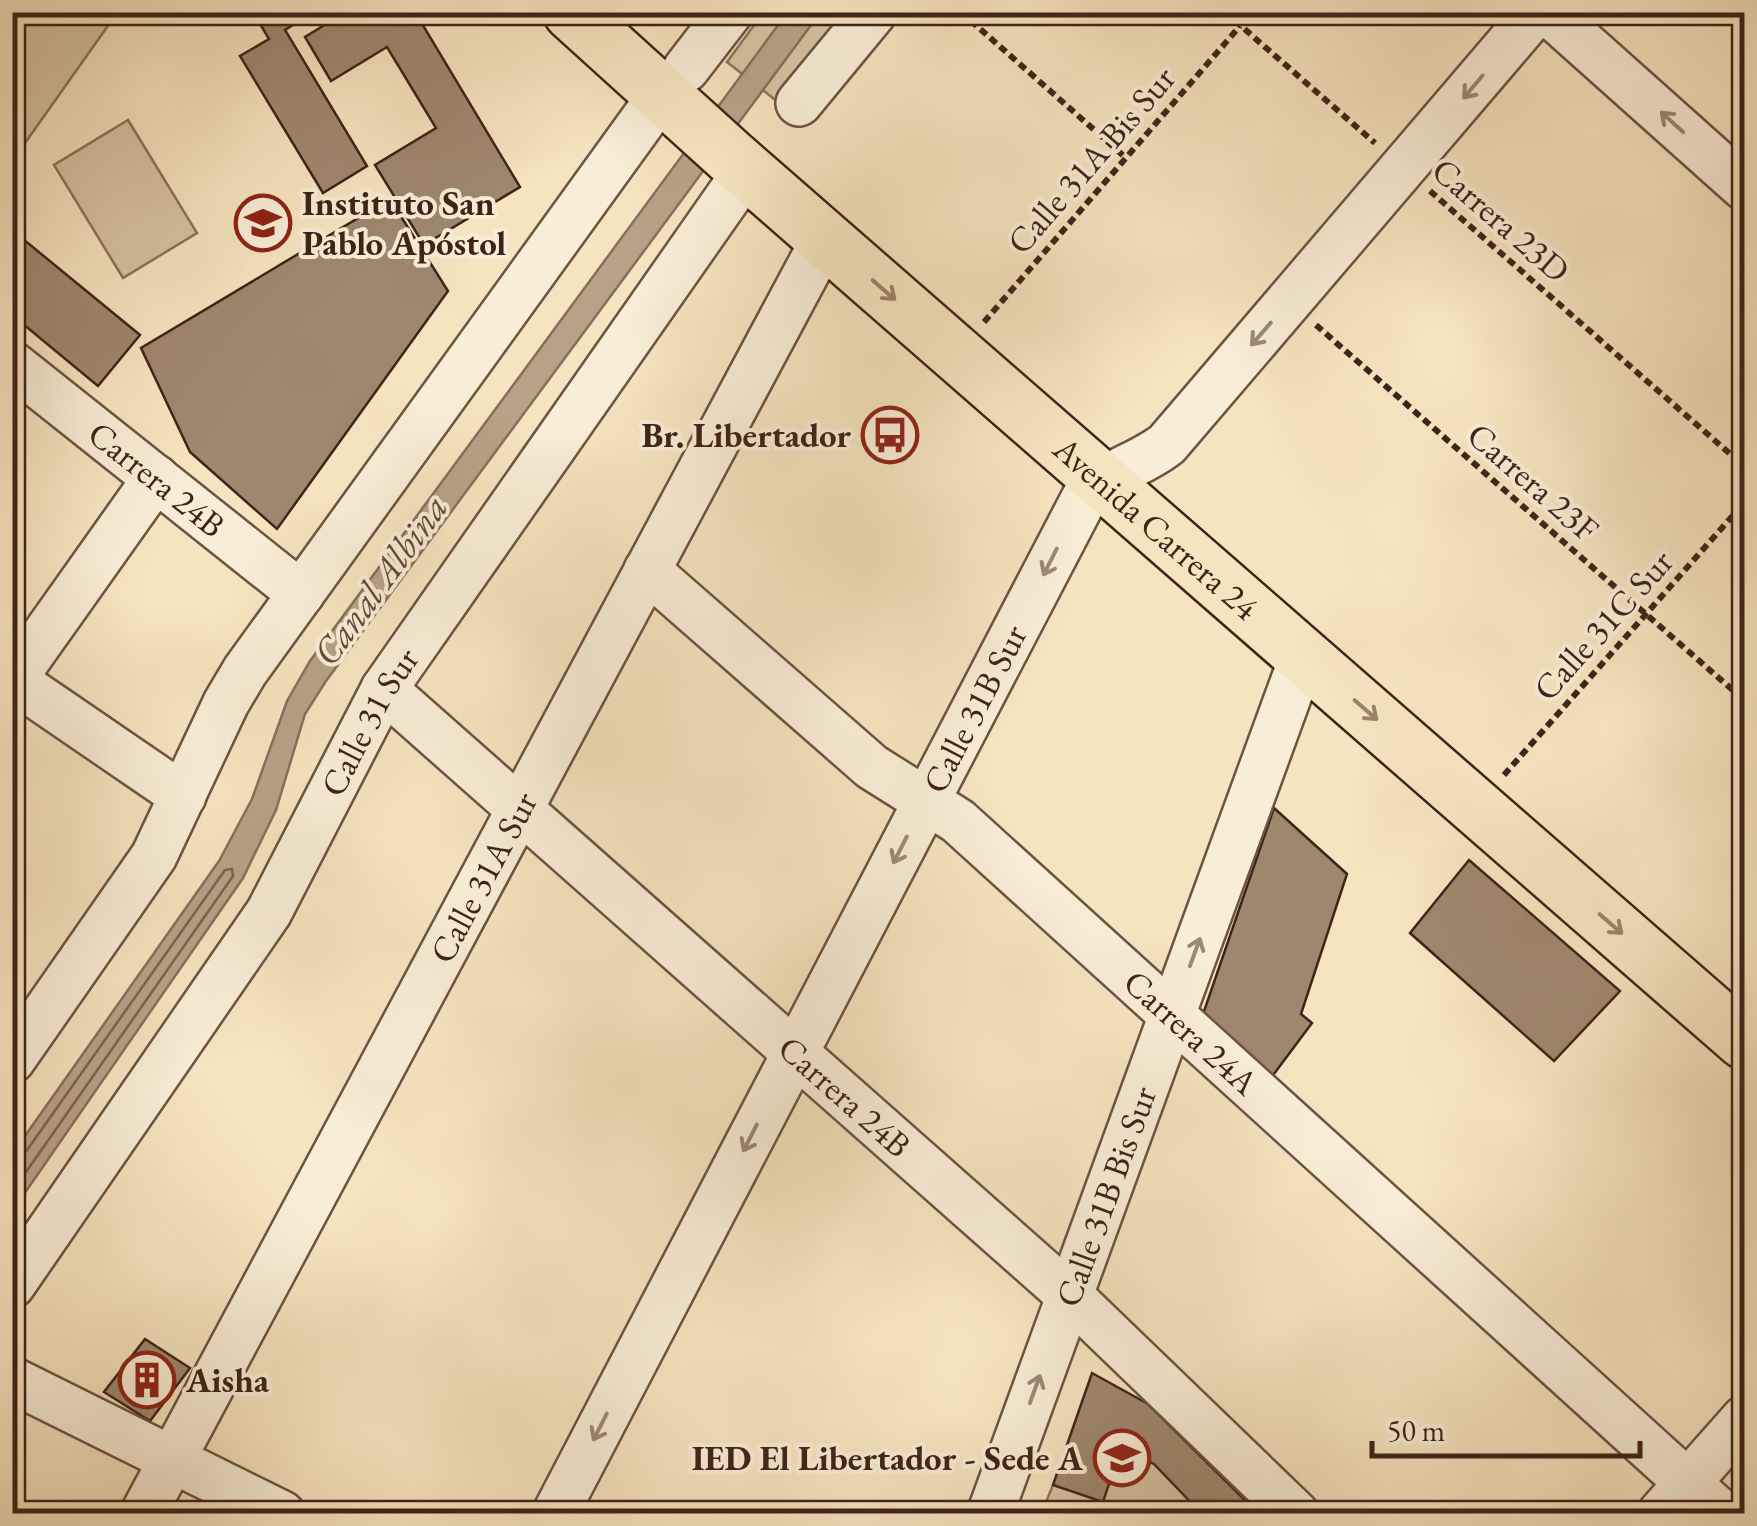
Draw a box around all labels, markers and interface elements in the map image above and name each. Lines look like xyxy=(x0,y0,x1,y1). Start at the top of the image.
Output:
street label: Calle 31A Bis Sur xyxy=(997,56,1185,263)
one-way arrow xyxy=(1462,73,1484,99)
one-way arrow xyxy=(1660,111,1685,134)
street label: Carrera 23D xyxy=(1423,147,1580,292)
place label: Instituto San Pablo Apóstol xyxy=(302,180,506,265)
school or university icon: Instituto San Pablo Apóstol xyxy=(233,193,293,253)
one-way arrow xyxy=(870,278,896,300)
one-way arrow xyxy=(1250,321,1273,346)
bus stop icon: Br. Libertador xyxy=(860,405,920,465)
street label: Carrera 24B xyxy=(79,411,235,547)
place label: Br. Libertador xyxy=(641,412,851,457)
street label: Carrera 23F xyxy=(1458,412,1608,551)
street label: Avenida Carrera 24 xyxy=(1044,425,1268,629)
water label: Canal Albina xyxy=(301,484,458,675)
street label: Calle 31C Sur xyxy=(1523,539,1682,710)
one-way arrow xyxy=(1040,546,1059,576)
street label: Calle 31B Sur xyxy=(912,616,1037,800)
street label: Calle 31 Sur xyxy=(310,638,428,804)
one-way arrow xyxy=(1353,699,1378,722)
street label: Calle 31A Sur xyxy=(419,783,547,970)
one-way arrow xyxy=(890,834,909,864)
one-way arrow xyxy=(1597,913,1623,935)
one-way arrow xyxy=(1187,938,1205,969)
street label: Carrera 24A xyxy=(1114,959,1269,1105)
street label: Carrera 24B xyxy=(769,1025,921,1167)
street label: Calle 31B Bis Sur xyxy=(1045,1080,1166,1313)
one-way arrow xyxy=(740,1123,759,1153)
building icon: Aisha xyxy=(117,1350,177,1410)
place label: Aisha xyxy=(185,1357,270,1402)
one-way arrow xyxy=(1027,1374,1045,1405)
scale bar xyxy=(1372,1396,1640,1458)
one-way arrow xyxy=(590,1411,609,1441)
text: 50 m xyxy=(1387,1411,1445,1450)
school or university icon: IED El Libertador - Sede A xyxy=(1092,1428,1152,1488)
place label: IED El Libertador - Sede A xyxy=(692,1435,1084,1480)

